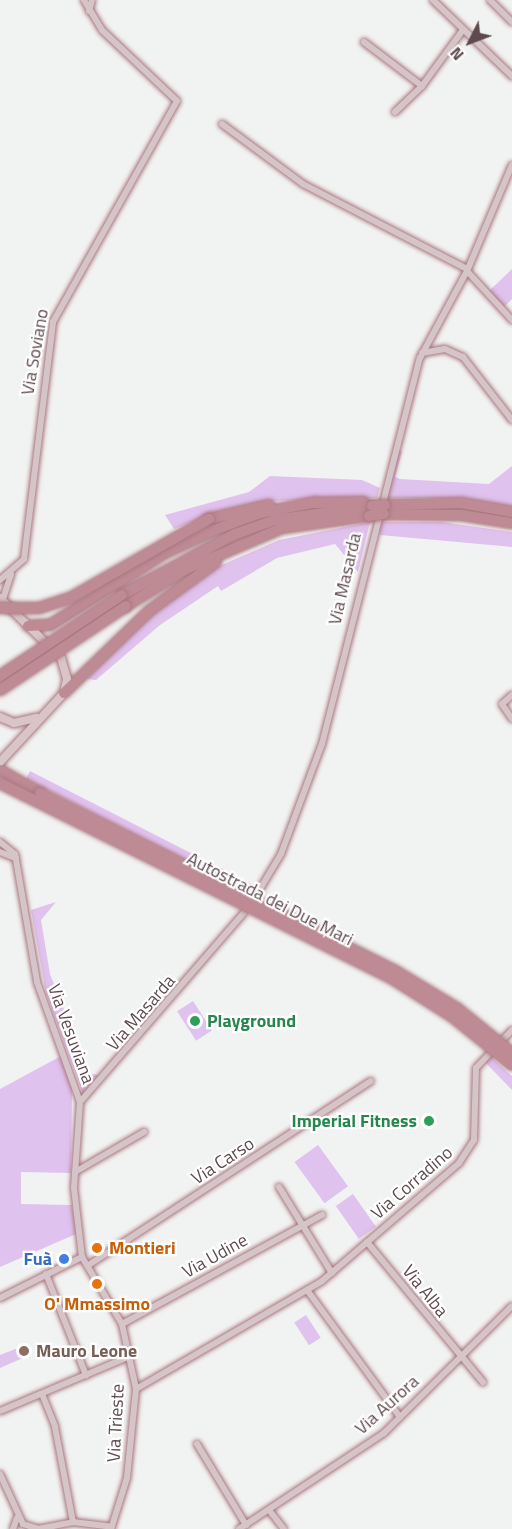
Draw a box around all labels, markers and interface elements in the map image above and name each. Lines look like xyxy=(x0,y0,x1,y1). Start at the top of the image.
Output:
north arrow xyxy=(440,12,500,72)
text: N xyxy=(444,42,469,66)
street label: Via Soviano xyxy=(17,307,53,397)
street label: Via Masarda xyxy=(324,531,366,627)
street label: Autostrada dei Due Mari xyxy=(183,848,357,950)
street label: Via Masarda xyxy=(102,971,180,1055)
street label: Via Vesuviana xyxy=(43,981,99,1087)
place label: Playground xyxy=(207,1010,296,1032)
marker: Playground xyxy=(188,1014,202,1028)
place label: Imperial Fitness xyxy=(292,1110,417,1132)
marker: Imperial Fitness xyxy=(422,1114,436,1128)
street label: Via Carso xyxy=(188,1133,258,1189)
street label: Via Corradino xyxy=(367,1142,457,1224)
street label: Via Udine xyxy=(179,1229,251,1283)
place label: Montieri xyxy=(109,1237,176,1259)
marker: Montieri xyxy=(90,1241,104,1255)
place label: Fuà xyxy=(24,1248,52,1270)
marker: Fuà xyxy=(57,1252,71,1266)
street label: Via Alba xyxy=(397,1261,453,1321)
marker: O' Mmassimo xyxy=(90,1277,104,1291)
place label: O' Mmassimo xyxy=(44,1293,150,1315)
place label: Mauro Leone xyxy=(36,1340,137,1362)
marker: Mauro Leone xyxy=(17,1344,31,1358)
street label: Via Aurora xyxy=(351,1371,423,1439)
street label: Via Trieste xyxy=(103,1383,129,1463)

